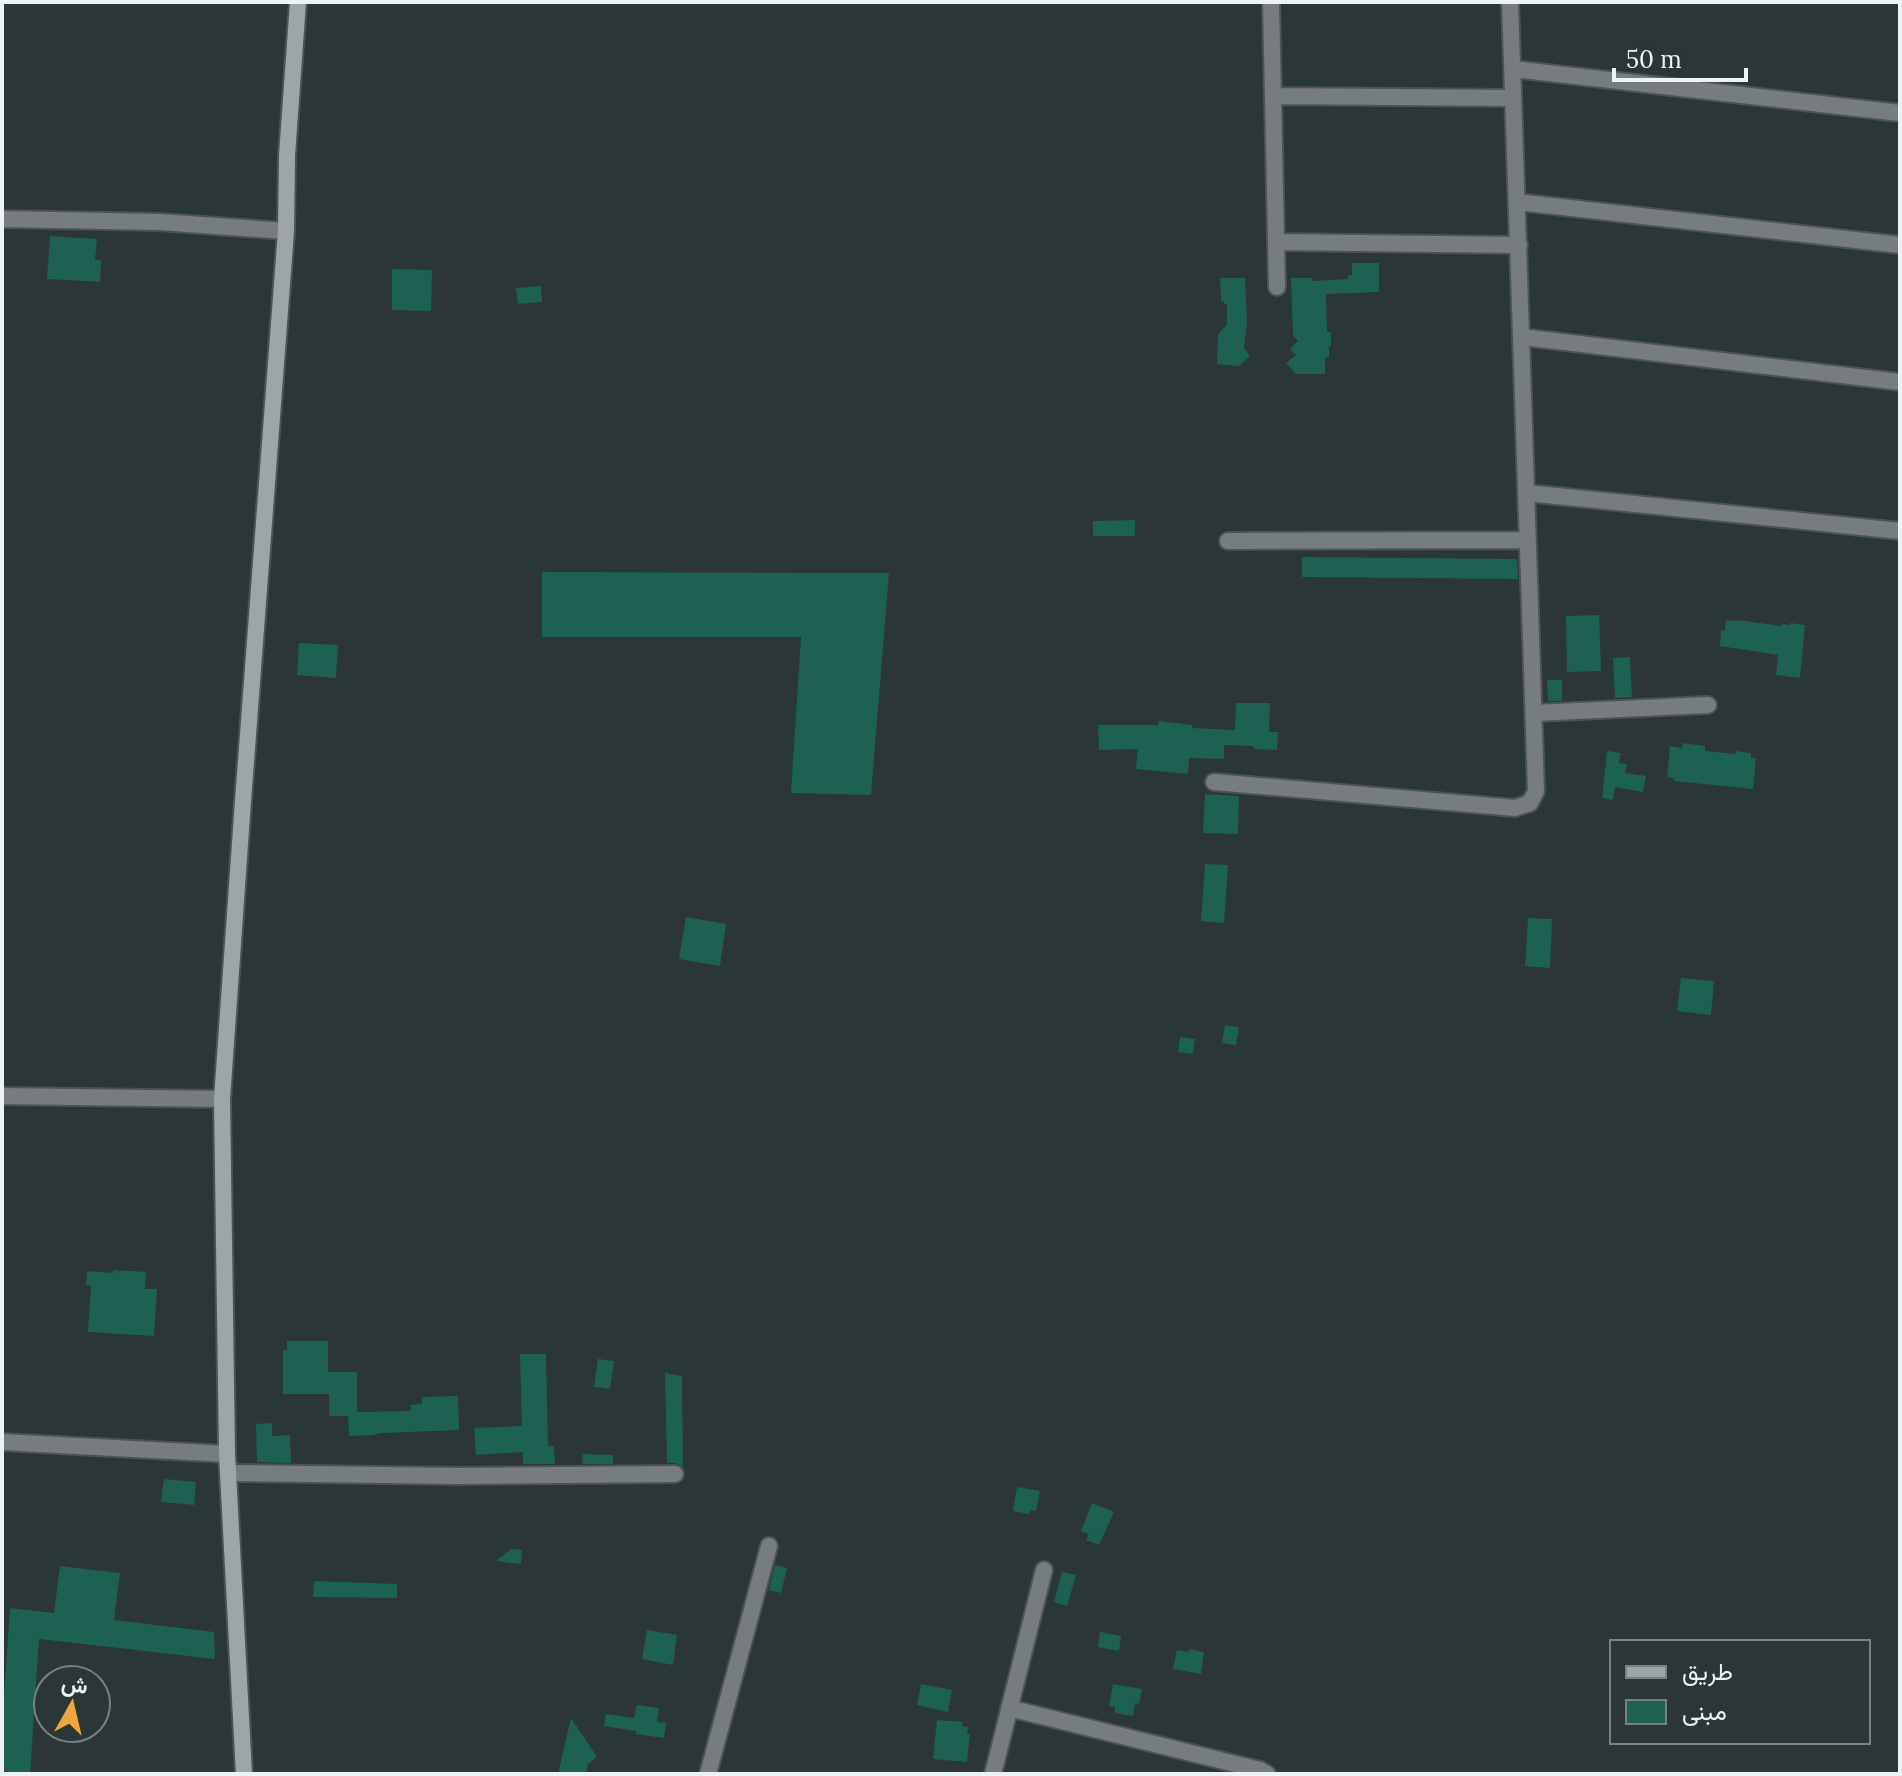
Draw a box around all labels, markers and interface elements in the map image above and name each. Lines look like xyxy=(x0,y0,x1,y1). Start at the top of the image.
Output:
scale bar xyxy=(1614,32,1746,82)
text: 50 m xyxy=(1626,44,1682,75)
legend xyxy=(1610,1640,1870,1744)
text: طريق xyxy=(1682,1656,1733,1687)
north arrow xyxy=(32,1664,112,1744)
text: ش xyxy=(60,1668,90,1700)
text: مبنى xyxy=(1682,1696,1727,1727)

